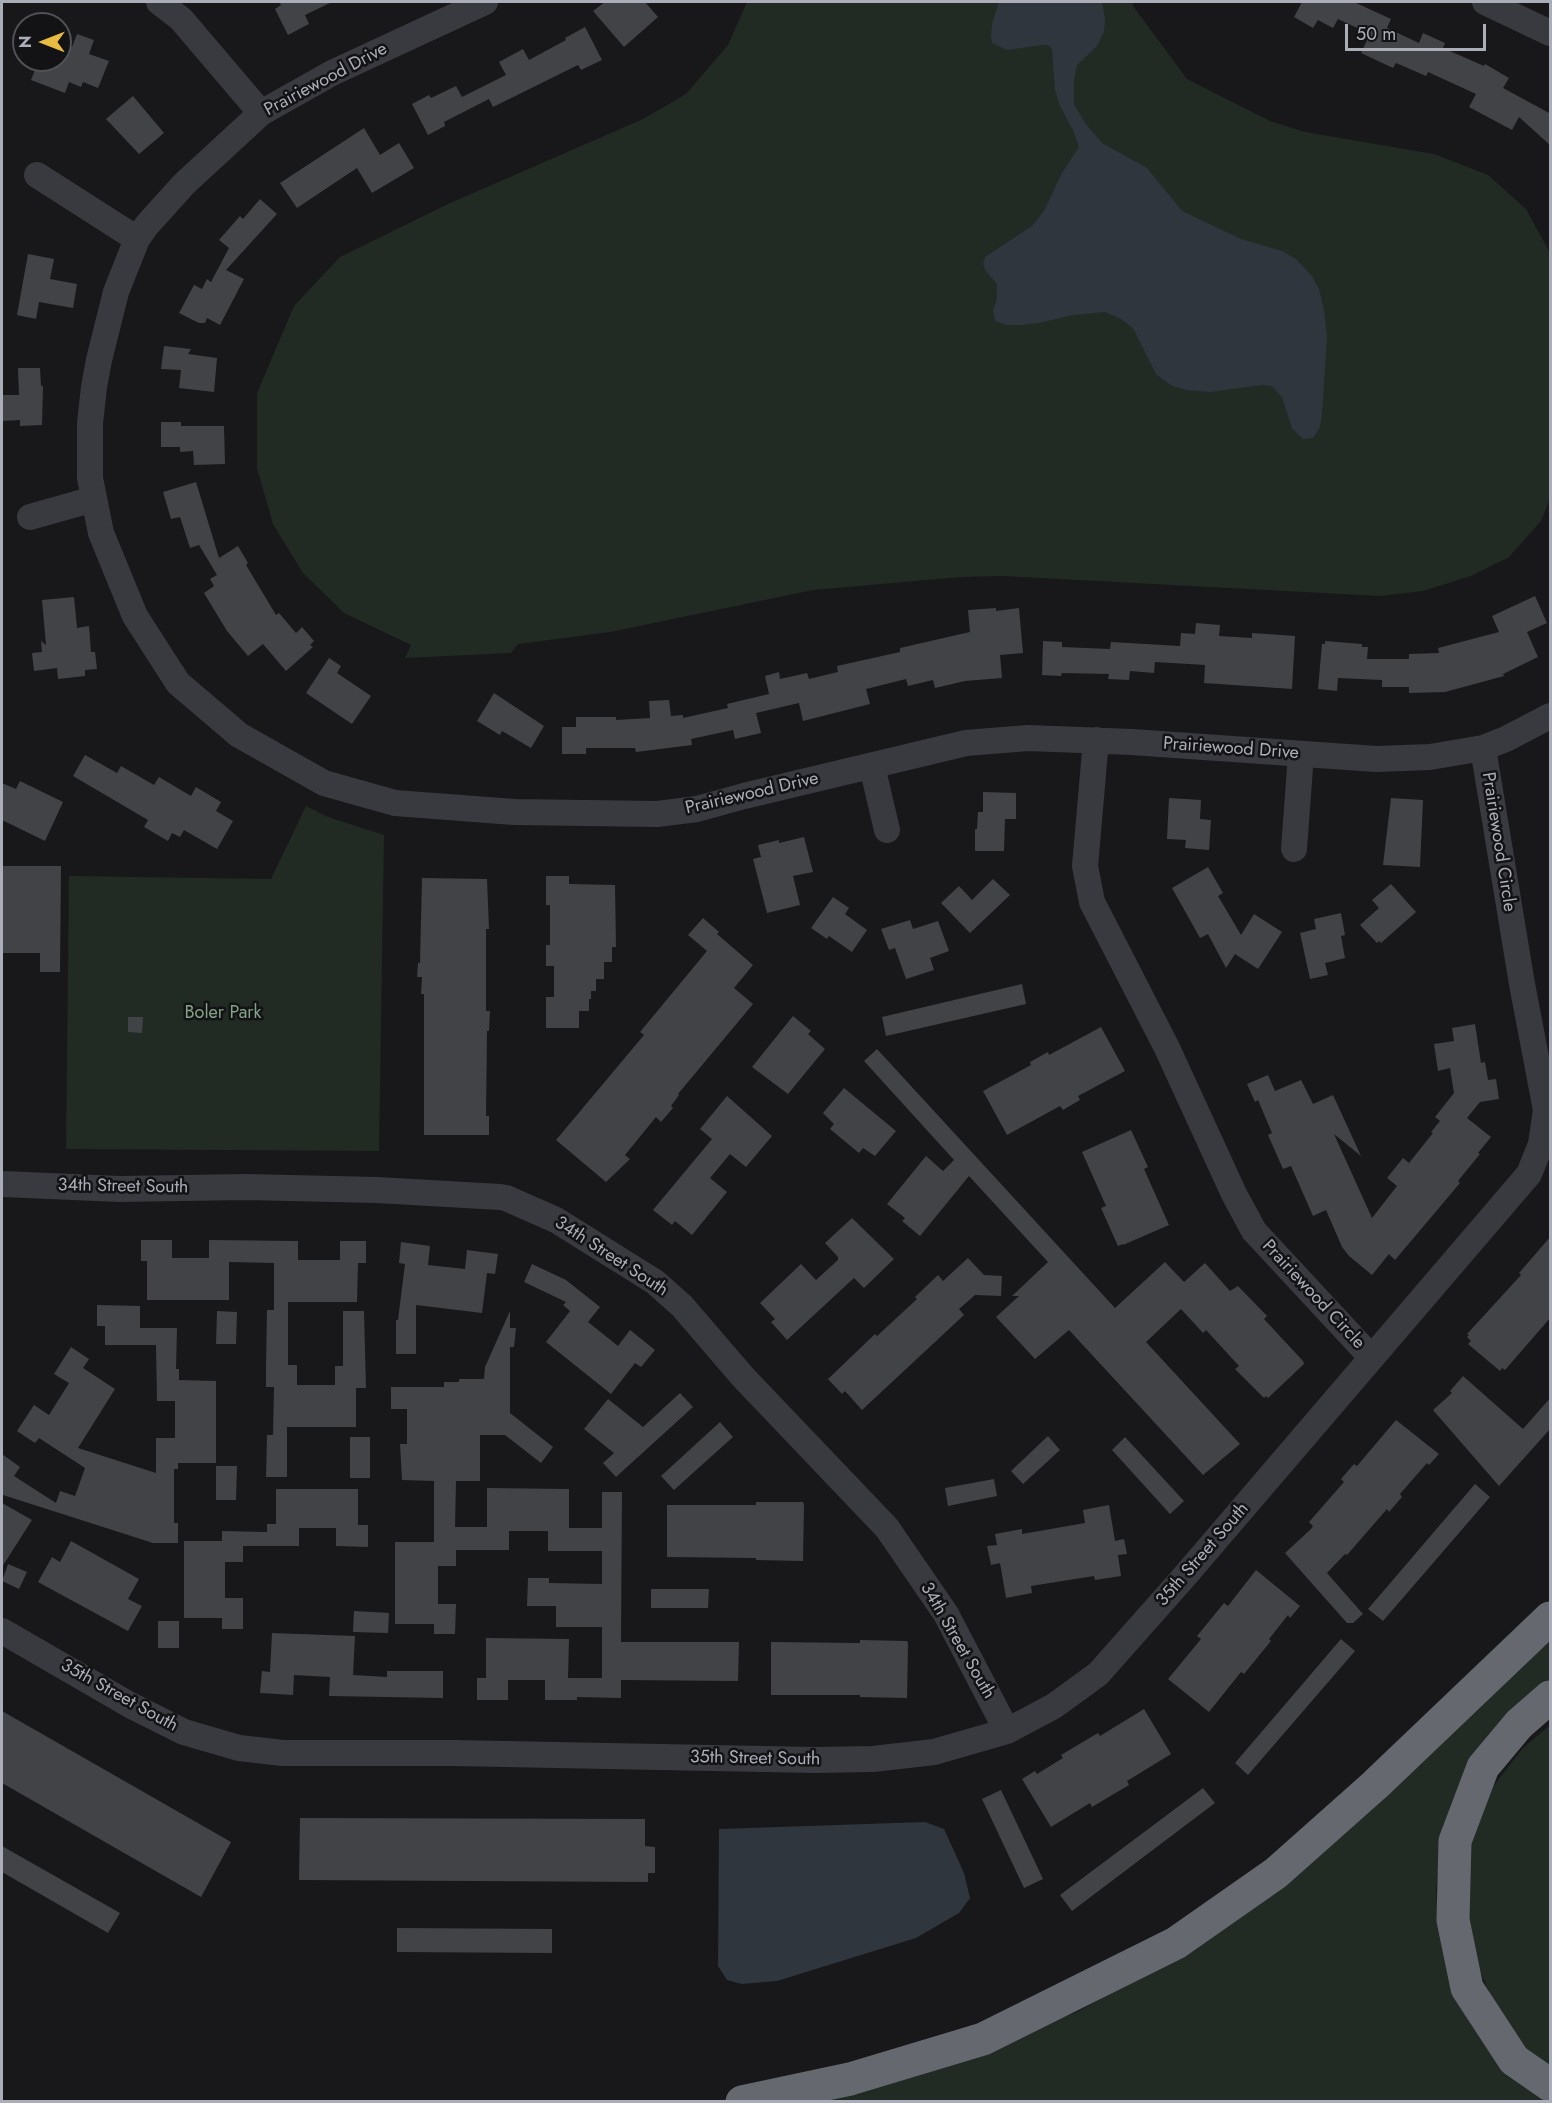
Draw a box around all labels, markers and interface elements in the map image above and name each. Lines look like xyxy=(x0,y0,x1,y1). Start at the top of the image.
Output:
north arrow xyxy=(12,12,72,72)
scale bar xyxy=(1348,12,1489,50)
text: 50 m xyxy=(1356,21,1396,47)
text: N xyxy=(14,36,37,48)
street label: Prairiewood Drive xyxy=(261,39,391,121)
street label: Prairiewood Drive xyxy=(1162,733,1300,765)
street label: Prairiewood Drive xyxy=(683,768,821,820)
street label: Prairiewood Circle xyxy=(1476,771,1520,913)
park label: Boler Park xyxy=(185,1003,261,1025)
street label: 34th Street South xyxy=(57,1175,189,1199)
street label: 34th Street South xyxy=(550,1212,672,1302)
street label: Prairiewood Circle xyxy=(1257,1236,1369,1354)
street label: 35th Street South xyxy=(1152,1499,1254,1611)
street label: 34th Street South xyxy=(915,1579,999,1703)
street label: 35th Street South xyxy=(57,1655,181,1737)
street label: 35th Street South xyxy=(690,1747,820,1771)

